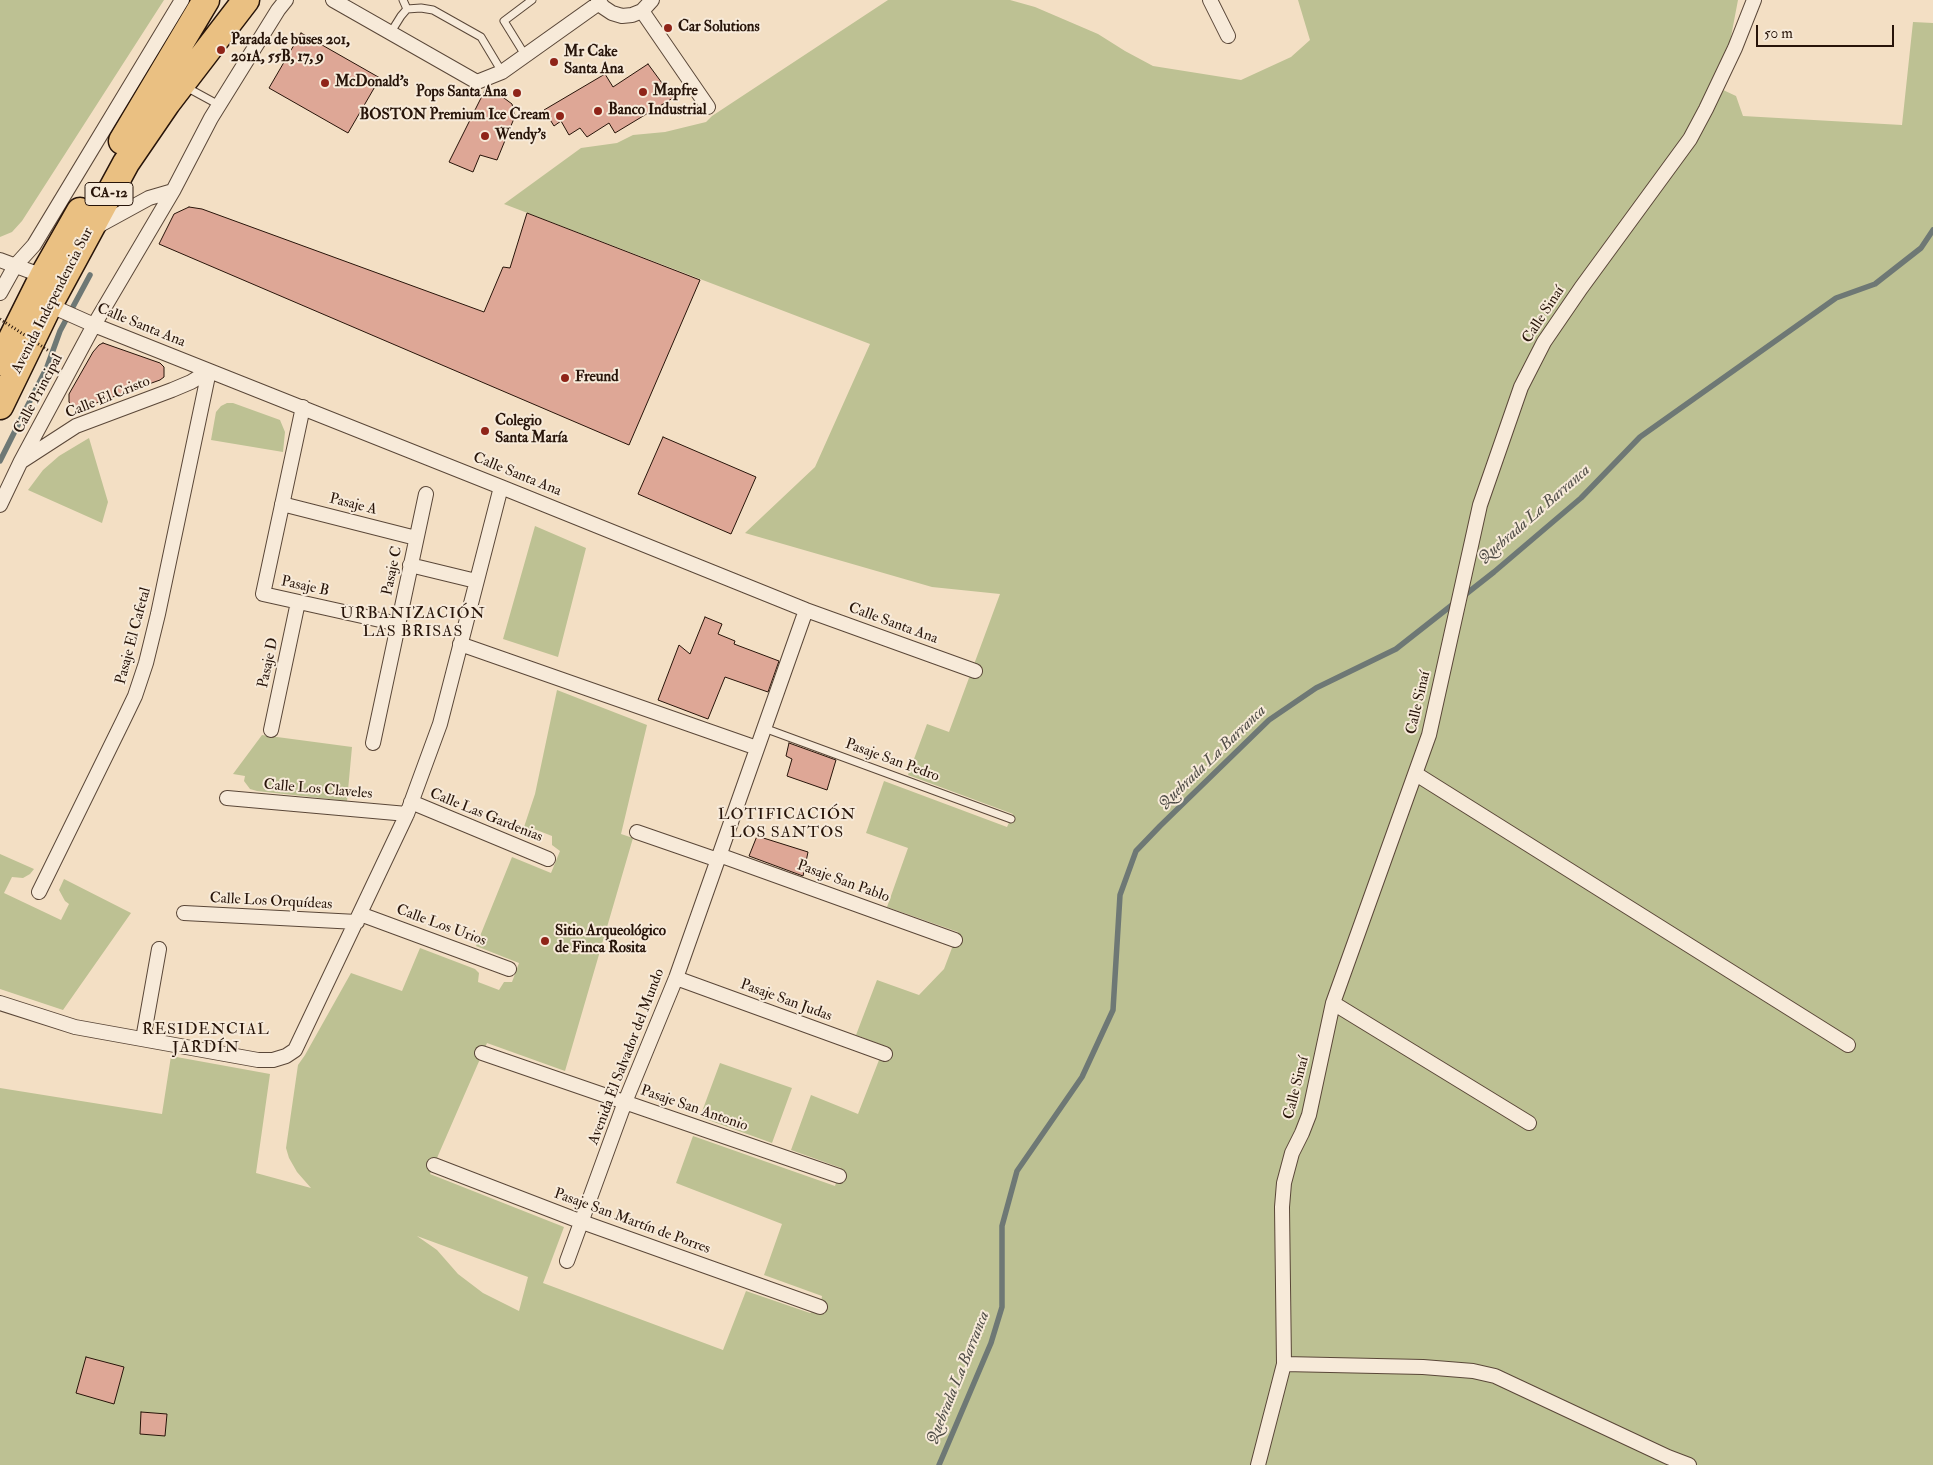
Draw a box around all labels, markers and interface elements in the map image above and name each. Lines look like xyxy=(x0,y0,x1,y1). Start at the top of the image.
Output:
scale bar xyxy=(1758,15,1896,47)
place label: Car Solutions xyxy=(678,19,760,37)
marker: Car Solutions xyxy=(662,22,674,34)
text: 50 m xyxy=(1764,24,1793,43)
place label: Parada de buses 201, 201A, 55B, 17, 9 xyxy=(231,32,350,67)
marker: Parada de buses 201, 201A, 55B, 17, 9 xyxy=(215,44,227,56)
place label: Mr Cake Santa Ana xyxy=(564,44,624,79)
marker: Mr Cake Santa Ana xyxy=(548,56,560,68)
place label: McDonald's xyxy=(335,74,408,92)
marker: McDonald's xyxy=(319,77,331,89)
place label: Mapfre xyxy=(653,83,698,101)
place label: Pops Santa Ana xyxy=(416,84,507,102)
marker: Mapfre xyxy=(637,86,649,98)
marker: Pops Santa Ana xyxy=(511,87,523,99)
place label: Banco Industrial xyxy=(608,102,707,120)
marker: Banco Industrial xyxy=(592,105,604,117)
place label: BOSTON Premium Ice Cream xyxy=(360,107,550,125)
marker: BOSTON Premium Ice Cream xyxy=(554,110,566,122)
place label: Wendy's xyxy=(495,127,546,145)
marker: Wendy's xyxy=(479,130,491,142)
road number: CA-12 xyxy=(85,182,133,205)
street label: Avenida Independencia Sur xyxy=(8,225,98,377)
street label: Calle Sinaí xyxy=(1519,283,1569,347)
street label: Calle Santa Ana xyxy=(94,300,188,352)
street label: Calle Principal xyxy=(10,351,68,437)
place label: Freund xyxy=(575,369,619,387)
marker: Freund xyxy=(559,372,571,384)
street label: Calle El Cristo xyxy=(63,373,153,423)
place label: Colegio Santa María xyxy=(495,413,568,448)
marker: Colegio Santa María xyxy=(479,425,491,437)
street label: Calle Santa Ana xyxy=(470,449,564,501)
water label: Quebrada La Barranca xyxy=(1475,461,1595,569)
street label: Pasaje A xyxy=(327,490,379,520)
street label: Pasaje C xyxy=(379,545,407,597)
street label: Pasaje B xyxy=(279,573,331,601)
street label: Pasaje El Cafetal xyxy=(112,586,156,686)
street label: Calle Santa Ana xyxy=(846,599,940,649)
district label: URBANIZACIÓN LAS BRISAS xyxy=(339,605,487,643)
street label: Pasaje D xyxy=(255,636,283,690)
street label: Calle Sinaí xyxy=(1403,670,1435,736)
water label: Quebrada La Barranca xyxy=(1155,702,1271,814)
street label: Pasaje San Pedro xyxy=(842,736,942,786)
street label: Calle Los Claveles xyxy=(263,776,373,804)
street label: Calle Las Gardenias xyxy=(427,785,545,847)
district label: LOTIFICACIÓN LOS SANTOS xyxy=(716,806,858,844)
street label: Pasaje San Pablo xyxy=(794,857,892,907)
street label: Calle Los Orquídeas xyxy=(209,890,333,914)
street label: Calle Los Urios xyxy=(393,901,489,951)
place label: Sitio Arqueológico de Finca Rosita xyxy=(555,923,666,958)
marker: Sitio Arqueológico de Finca Rosita xyxy=(539,935,551,947)
street label: Avenida El Salvador del Mundo xyxy=(585,966,669,1148)
street label: Pasaje San Judas xyxy=(738,976,834,1026)
district label: RESIDENCIAL JARDÍN xyxy=(141,1021,271,1059)
street label: Calle Sinaí xyxy=(1280,1055,1314,1121)
street label: Pasaje San Antonio xyxy=(638,1082,750,1136)
street label: Pasaje San Martín de Porres xyxy=(551,1185,713,1259)
water label: Quebrada La Barranca xyxy=(924,1309,994,1447)

